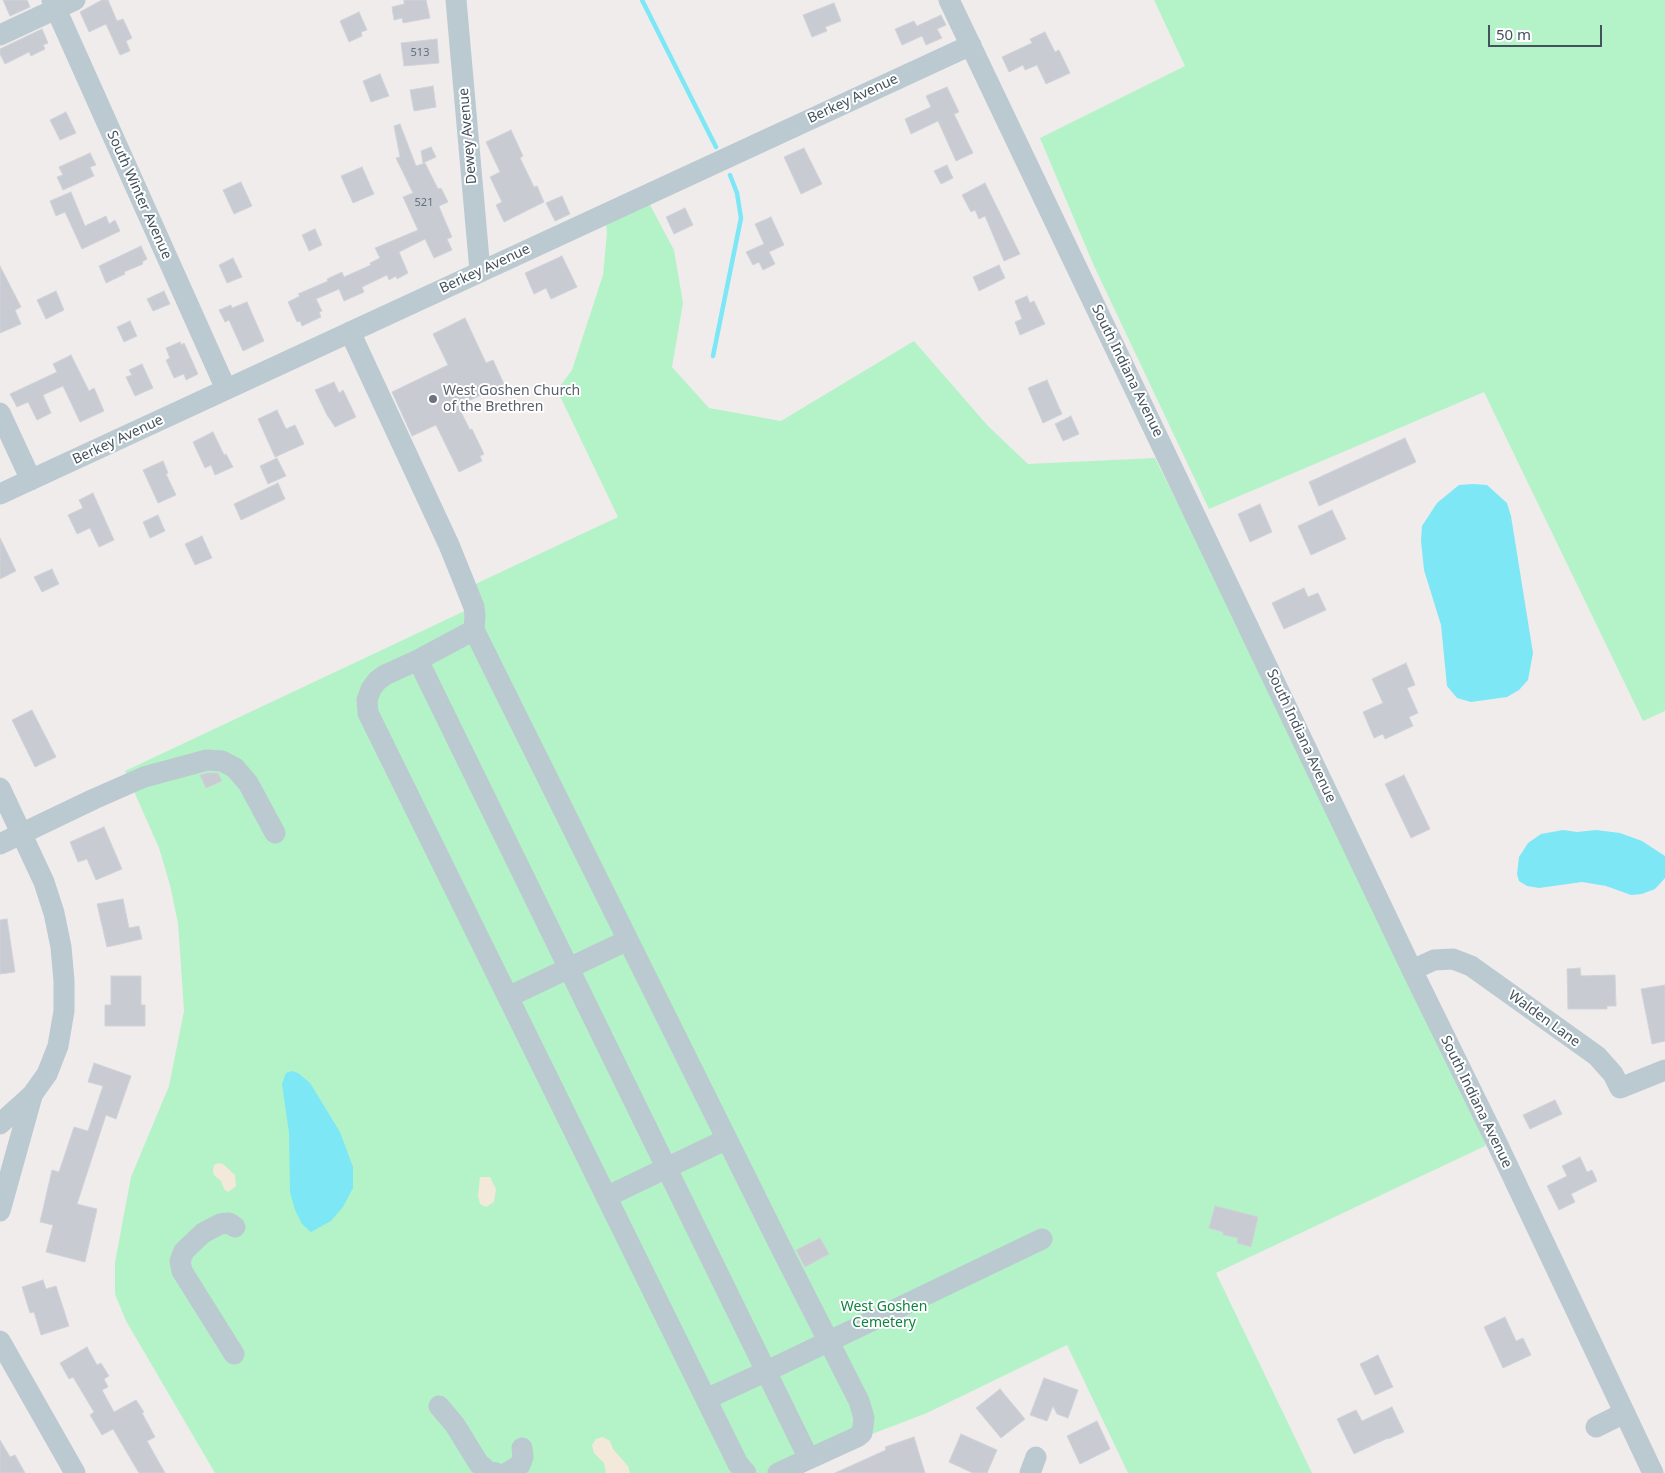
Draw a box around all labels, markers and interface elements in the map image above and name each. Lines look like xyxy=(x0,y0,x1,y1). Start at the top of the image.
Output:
scale bar xyxy=(1490,15,1604,47)
text: 50 m xyxy=(1496,24,1531,44)
house number: 513 xyxy=(411,46,429,60)
street label: Berkey Avenue xyxy=(805,71,901,127)
street label: Dewey Avenue xyxy=(455,87,481,185)
street label: South Winter Avenue xyxy=(103,128,175,262)
house number: 521 xyxy=(415,196,433,210)
street label: Berkey Avenue xyxy=(437,241,533,297)
street label: South Indiana Avenue xyxy=(1088,302,1166,440)
place label: West Goshen Church of the Brethren xyxy=(443,383,580,416)
marker: West Goshen Church of the Brethren xyxy=(427,393,439,405)
street label: Berkey Avenue xyxy=(70,412,166,468)
street label: South Indiana Avenue xyxy=(1263,667,1339,805)
street label: Walden Lane xyxy=(1505,987,1583,1051)
street label: South Indiana Avenue xyxy=(1437,1033,1515,1171)
park label: West Goshen Cemetery xyxy=(841,1299,927,1331)

